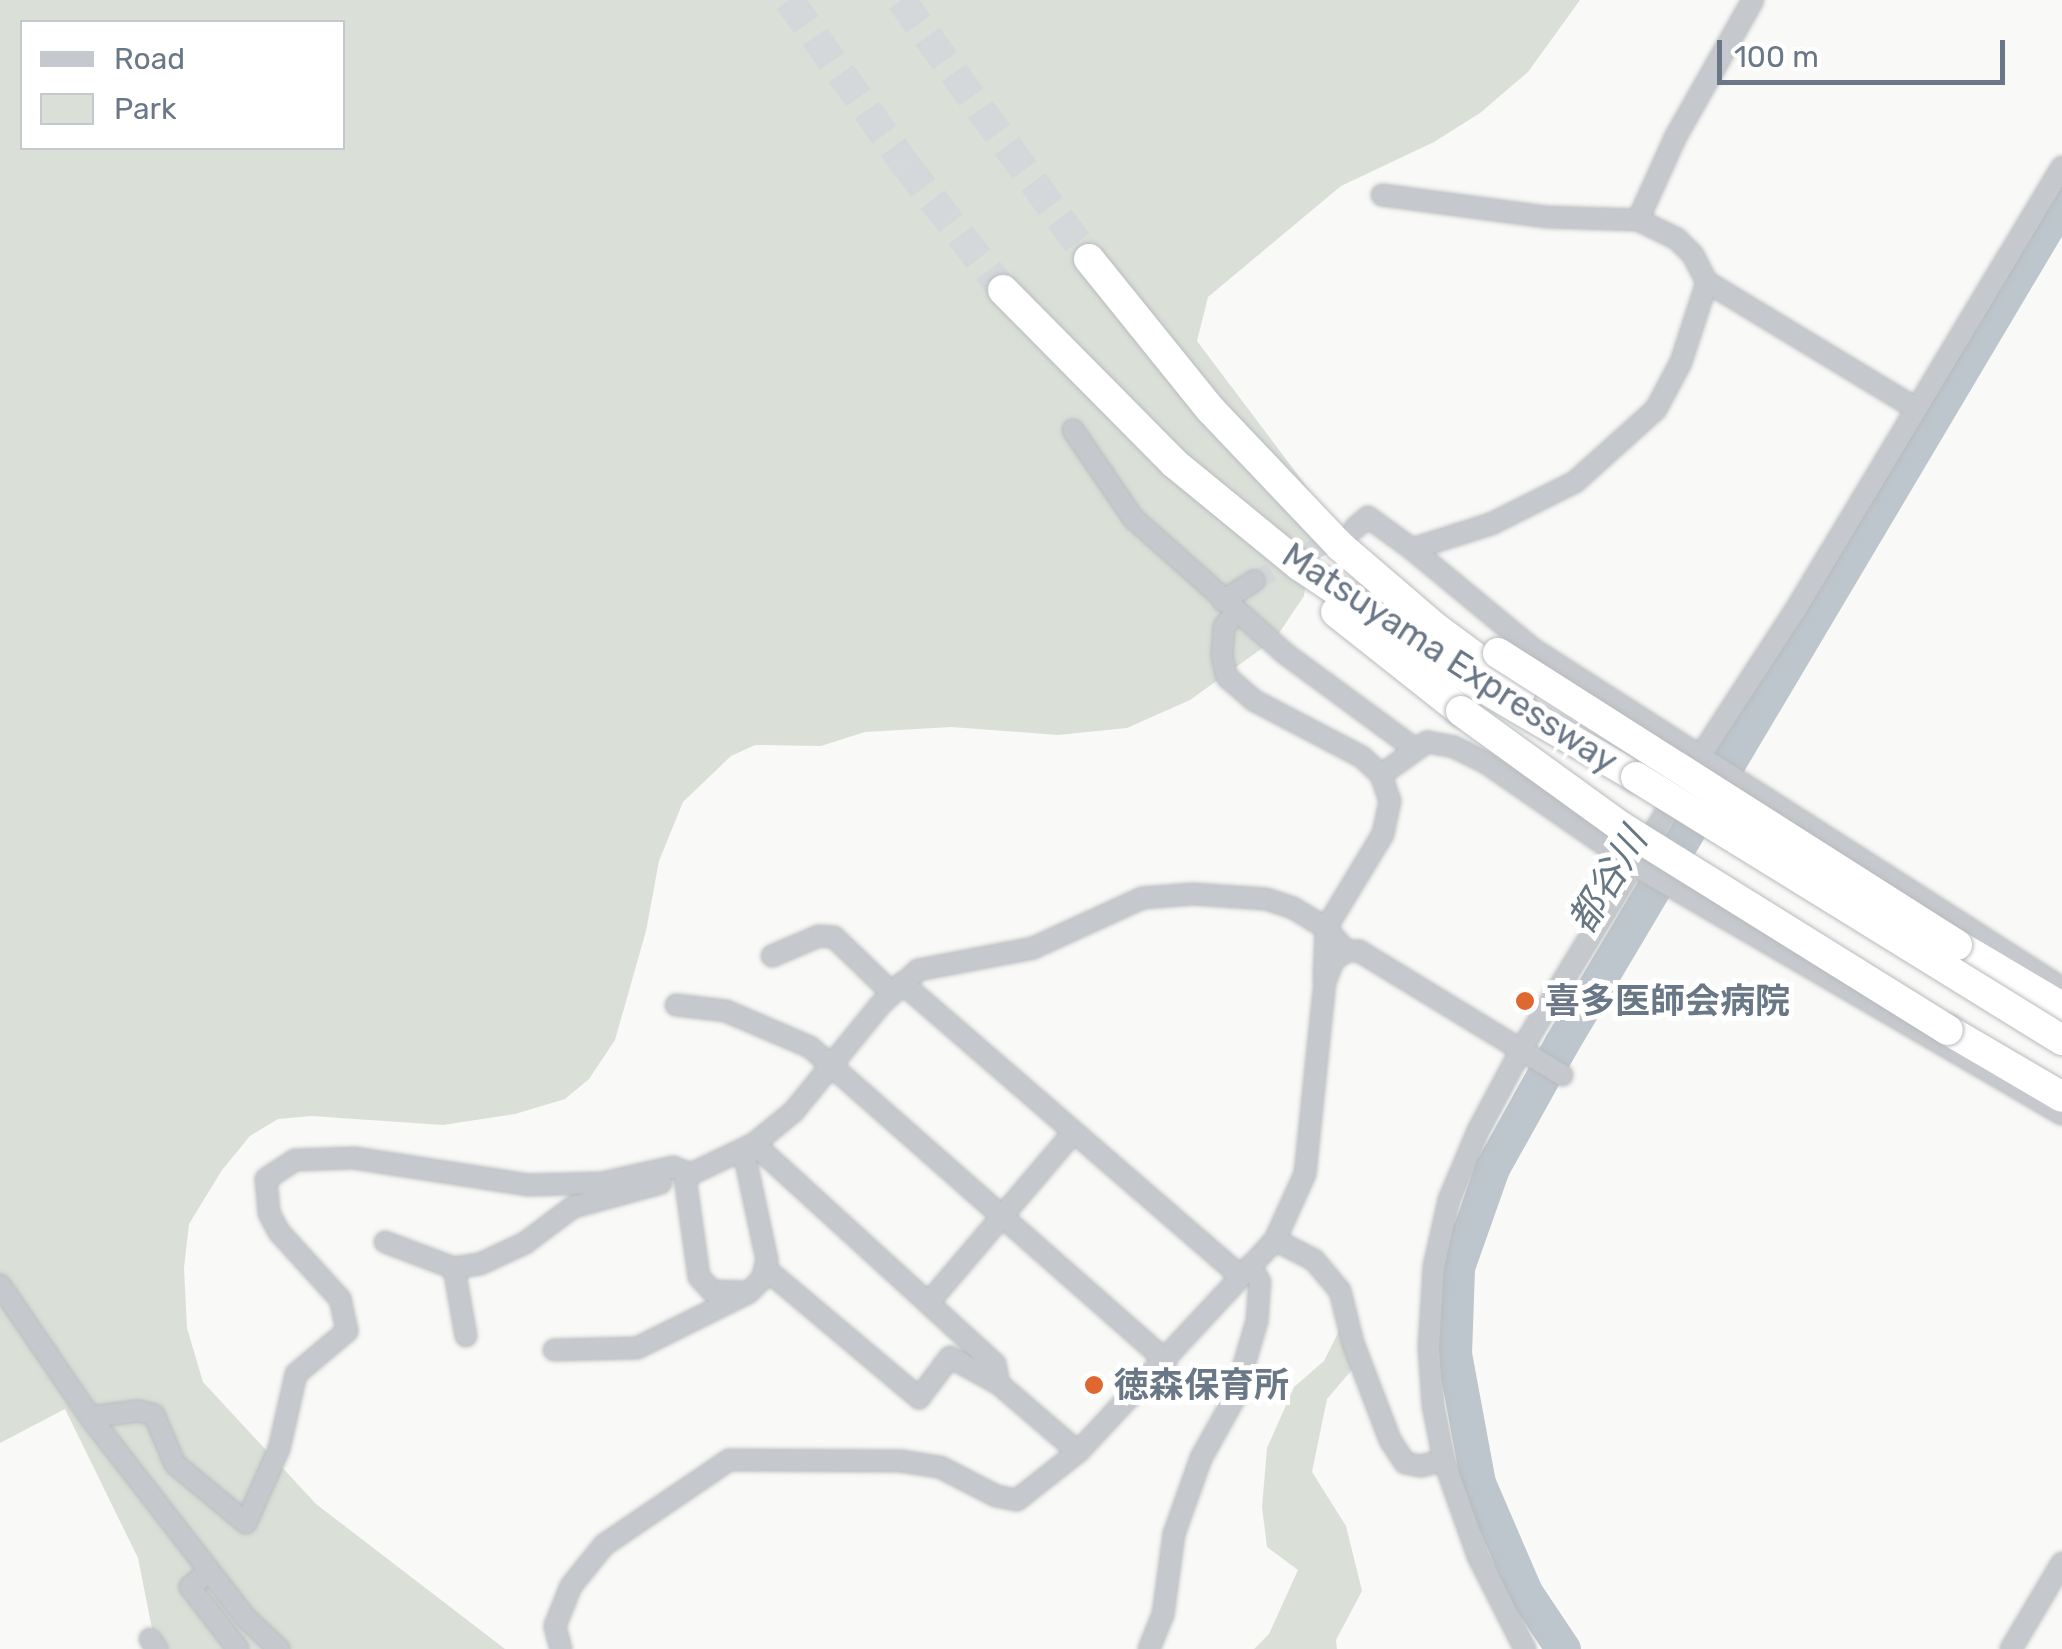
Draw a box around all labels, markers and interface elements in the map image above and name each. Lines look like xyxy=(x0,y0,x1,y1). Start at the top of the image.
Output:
legend xyxy=(20,20,345,150)
scale bar xyxy=(1722,20,2010,82)
text: 100 m xyxy=(1734,39,1819,75)
text: Road xyxy=(114,41,185,77)
text: Park xyxy=(114,91,176,127)
street label: Matsuyama Expressway xyxy=(1275,534,1625,782)
water label: 都谷川 xyxy=(1559,820,1657,942)
place label: 喜多医師会病院 xyxy=(1545,980,1790,1022)
marker: 喜多医師会病院 xyxy=(1514,990,1536,1012)
place label: 徳森保育所 xyxy=(1114,1364,1289,1406)
marker: 徳森保育所 xyxy=(1083,1374,1105,1396)

